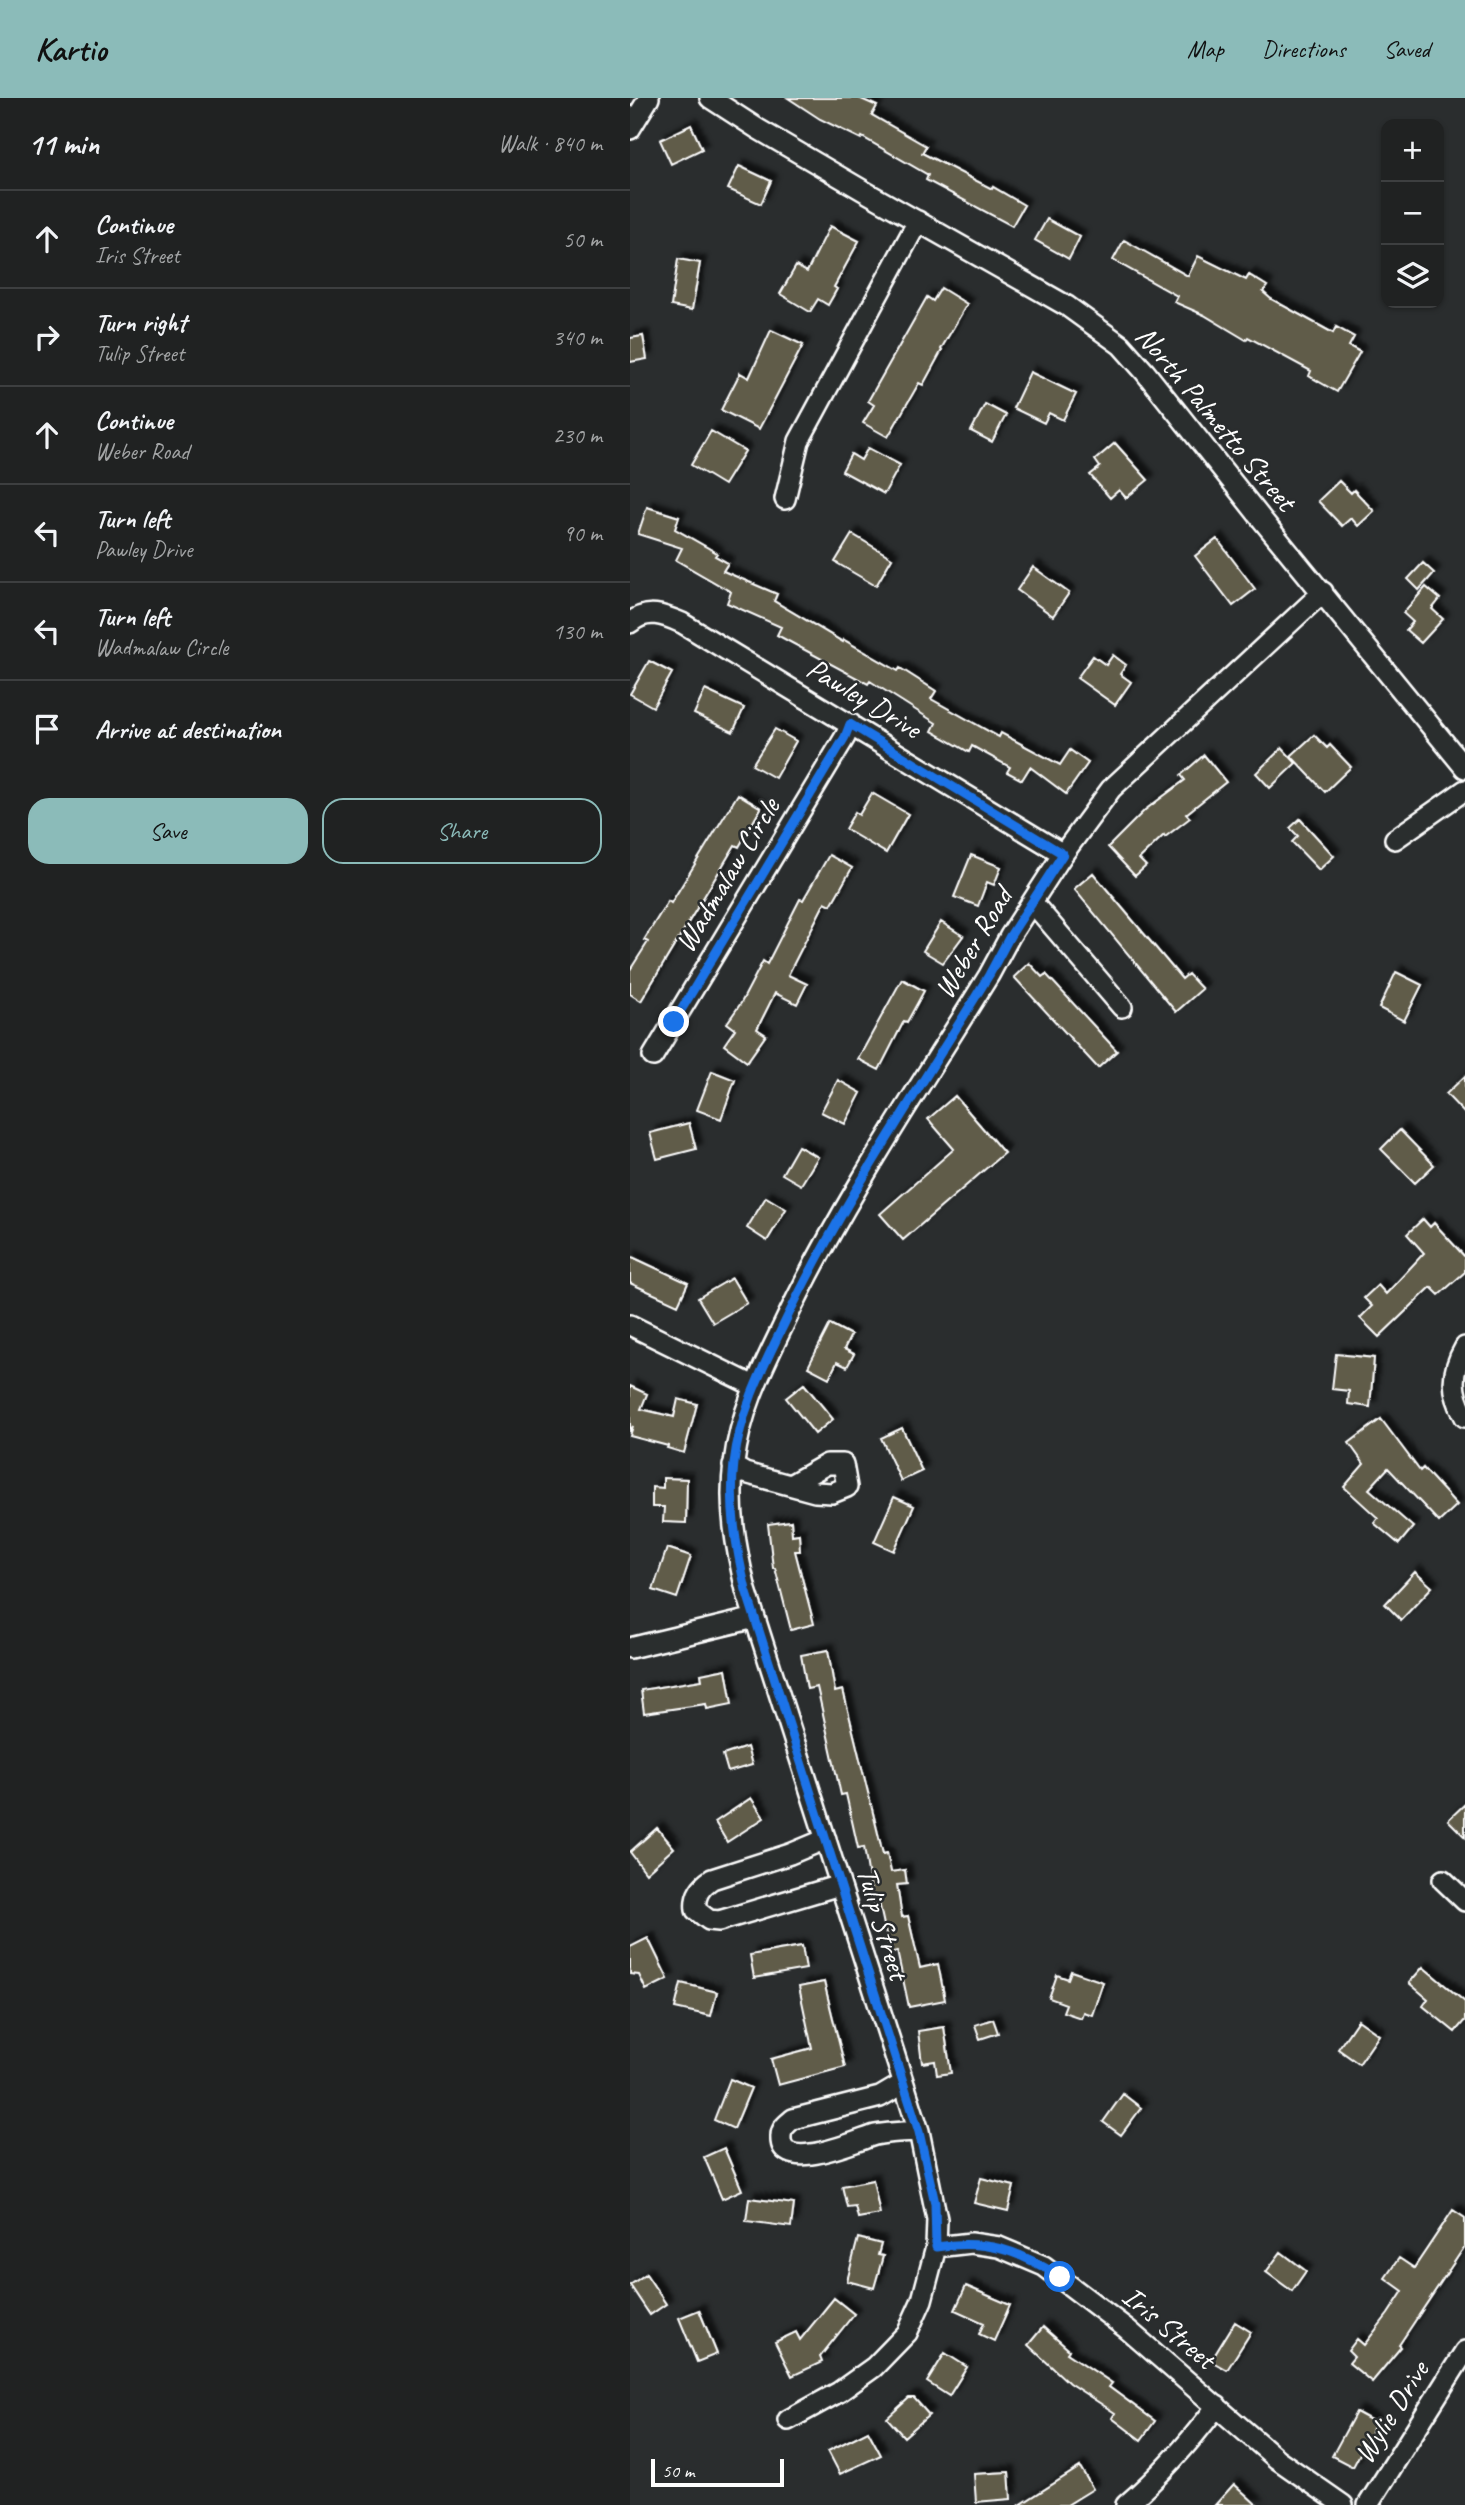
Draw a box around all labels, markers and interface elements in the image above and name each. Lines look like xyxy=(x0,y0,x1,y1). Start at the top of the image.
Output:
text: Kartio xyxy=(35,28,106,70)
text: Map xyxy=(1187,34,1224,64)
text: Directions xyxy=(1262,34,1345,64)
text: Saved xyxy=(1383,34,1430,64)
map controls xyxy=(1381,119,1444,308)
button: + xyxy=(1381,119,1444,182)
text: 11 min xyxy=(28,125,99,163)
text: Walk · 840 m xyxy=(498,129,602,158)
button: − xyxy=(1381,182,1444,245)
text: Continue xyxy=(95,208,173,241)
icon: ahead xyxy=(28,220,66,258)
text: 50 m xyxy=(563,225,602,254)
text: Iris Street xyxy=(95,241,180,270)
button: layers xyxy=(1381,245,1444,308)
text: Turn right xyxy=(95,306,186,339)
icon: right xyxy=(28,318,66,356)
street label: North Palmetto Street xyxy=(1127,318,1307,521)
text: 340 m xyxy=(553,323,602,352)
text: Tulip Street xyxy=(95,339,184,368)
text: Continue xyxy=(95,404,173,437)
icon: ahead xyxy=(28,416,66,454)
text: 230 m xyxy=(553,421,602,450)
text: Weber Road xyxy=(95,437,189,466)
text: Turn left xyxy=(95,502,170,535)
icon: left xyxy=(28,514,66,552)
text: 90 m xyxy=(563,519,602,548)
text: Pawley Drive xyxy=(95,535,192,564)
text: Turn left xyxy=(95,600,170,633)
icon: left xyxy=(28,612,66,650)
text: 130 m xyxy=(553,617,602,646)
text: Wadmalaw Circle xyxy=(95,633,228,662)
street label: Pawley Drive xyxy=(800,649,930,748)
icon: arrive xyxy=(28,710,66,748)
text: Arrive at destination xyxy=(95,713,281,746)
street label: Wadmalaw Circle xyxy=(666,789,789,959)
button: Save xyxy=(28,798,308,864)
button: Share xyxy=(322,798,602,864)
street label: Weber Road xyxy=(925,877,1023,1005)
route end xyxy=(658,1006,689,1037)
street label: Tulip Street xyxy=(848,1862,919,1987)
route start xyxy=(1044,2261,1075,2292)
street label: Iris Street xyxy=(1114,2277,1226,2379)
street label: Wylie Drive xyxy=(1345,2352,1438,2470)
scale bar xyxy=(651,2456,784,2488)
text: 50 m xyxy=(662,2459,694,2483)

